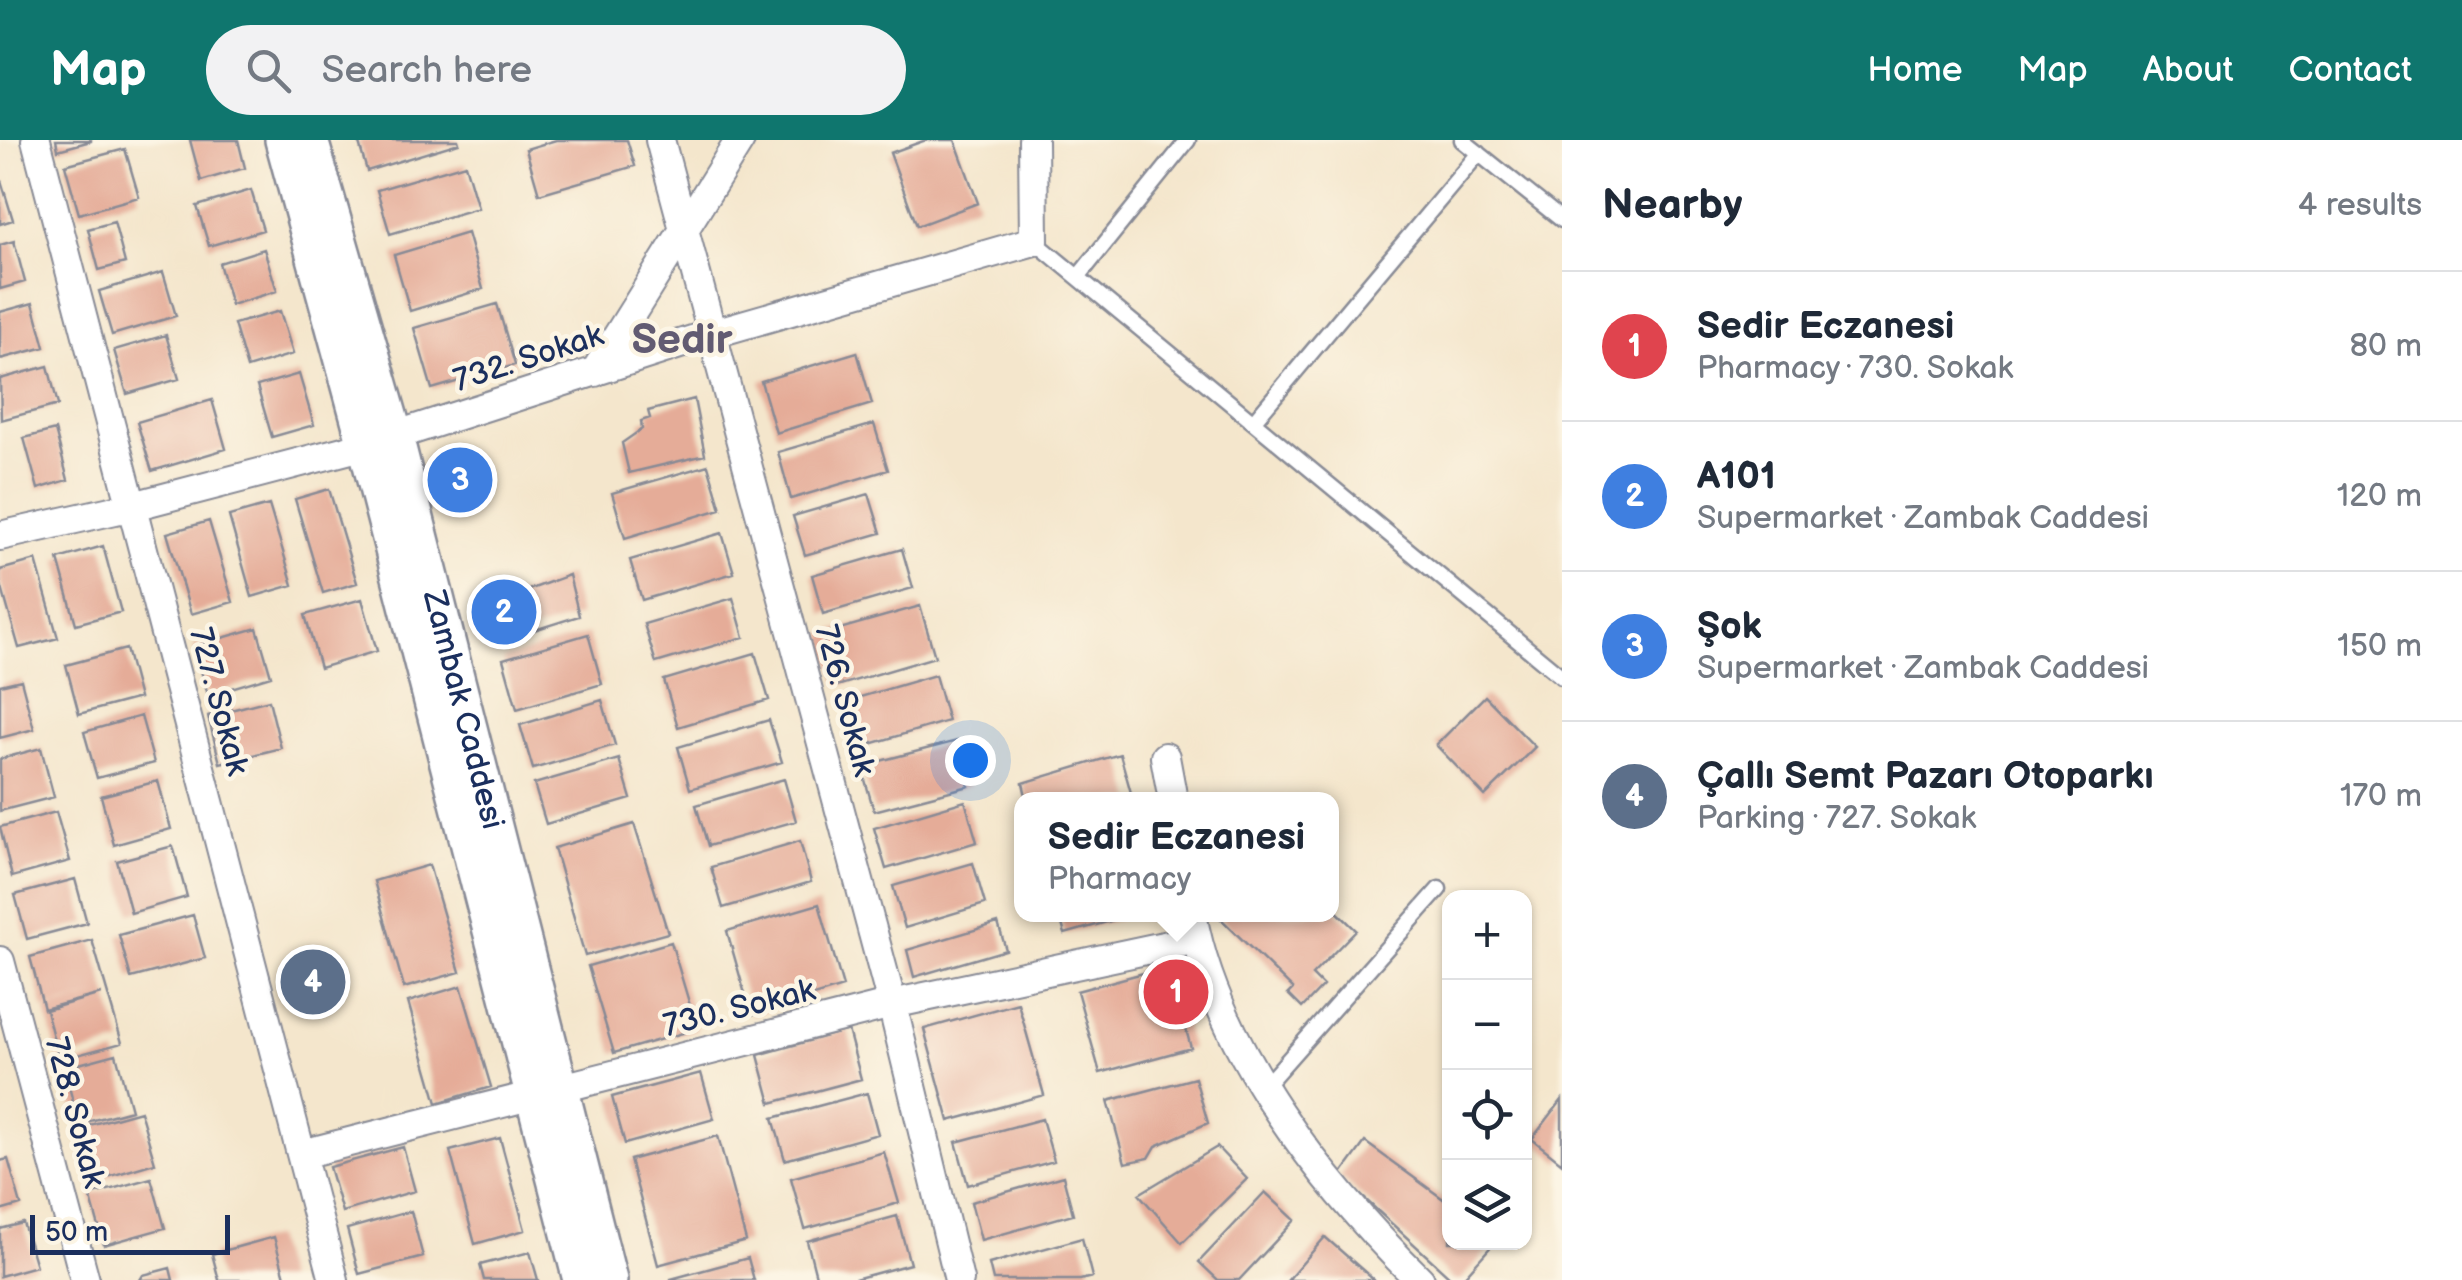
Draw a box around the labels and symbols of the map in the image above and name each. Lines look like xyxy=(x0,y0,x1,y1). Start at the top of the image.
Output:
district label: Sedir xyxy=(631,315,733,366)
street label: 732. Sokak xyxy=(449,316,608,401)
pin: 3 xyxy=(428,442,492,518)
pin: 2 xyxy=(472,574,536,650)
street label: Zambak Caddesi xyxy=(414,585,512,833)
street label: 726. Sokak xyxy=(806,621,884,781)
street label: 727. Sokak xyxy=(180,623,257,780)
your location xyxy=(945,735,996,786)
pin: 4 xyxy=(280,944,346,1020)
pin: 1 xyxy=(1144,954,1208,1030)
street label: 730. Sokak xyxy=(659,971,820,1046)
street label: 728. Sokak xyxy=(36,1033,113,1192)
scale bar xyxy=(30,1210,230,1254)

